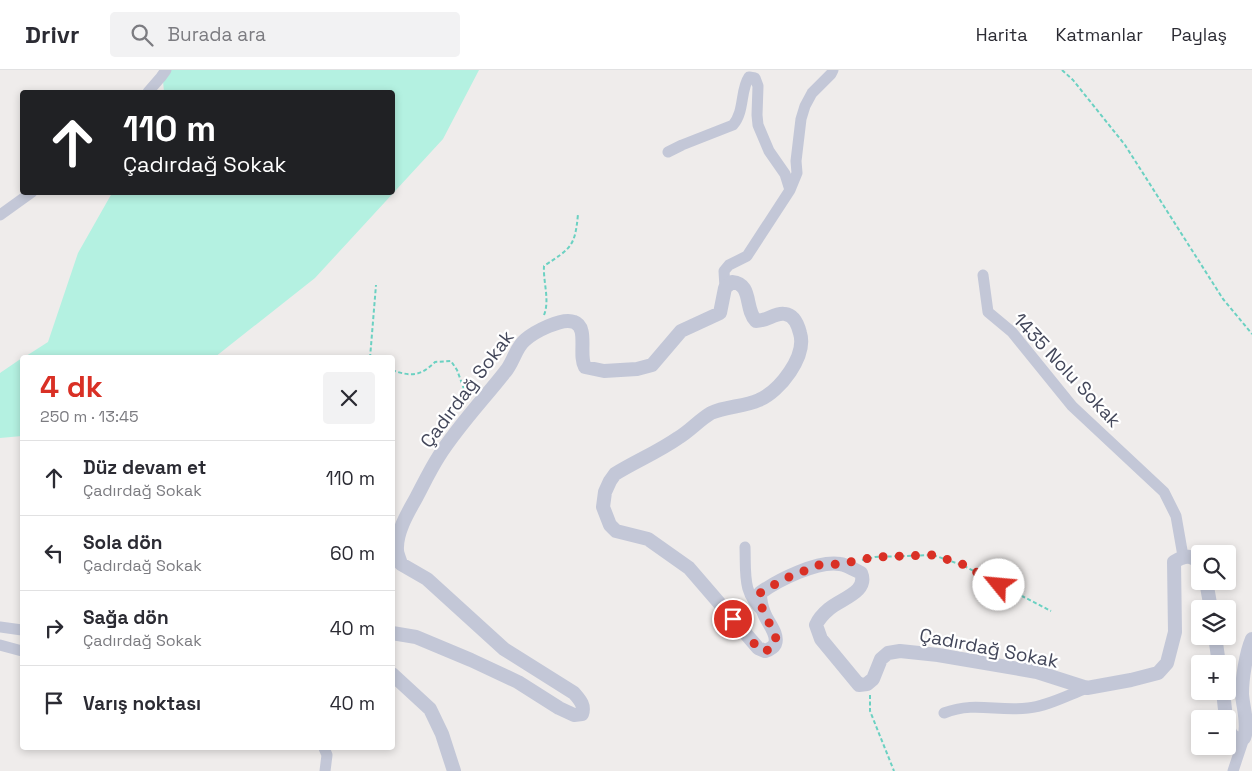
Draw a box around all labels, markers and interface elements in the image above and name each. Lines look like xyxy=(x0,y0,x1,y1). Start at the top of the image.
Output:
search box xyxy=(110,12,460,57)
text: Drivr xyxy=(25,19,80,50)
icon: search xyxy=(128,21,156,49)
text: Burada ara xyxy=(168,22,266,47)
text: Harita xyxy=(976,23,1028,46)
text: Katmanlar xyxy=(1056,23,1143,46)
text: Paylaş xyxy=(1171,23,1227,46)
text: 110 m xyxy=(123,107,216,151)
icon: ahead xyxy=(40,110,105,175)
text: Çadırdağ Sokak xyxy=(123,150,286,178)
street label: 1435 Nolu Sokak xyxy=(1008,307,1126,433)
street label: Çadırdağ Sokak xyxy=(415,325,519,453)
text: 4 dk xyxy=(40,367,103,406)
button: close xyxy=(323,372,375,424)
text: 250 m · 13:45 xyxy=(40,406,139,427)
text: Düz devam et xyxy=(83,455,206,480)
icon: ahead xyxy=(40,464,68,492)
text: 110 m xyxy=(326,466,375,491)
text: Çadırdağ Sokak xyxy=(83,480,202,501)
text: Sola dön xyxy=(83,530,162,555)
icon: left xyxy=(40,539,68,567)
text: 60 m xyxy=(330,541,375,566)
map controls xyxy=(1191,545,1236,755)
button: search xyxy=(1191,545,1236,590)
text: Çadırdağ Sokak xyxy=(83,555,202,576)
position arrow xyxy=(972,558,1024,610)
pin xyxy=(712,598,754,640)
button: layers xyxy=(1191,600,1236,645)
text: Sağa dön xyxy=(83,605,169,630)
icon: arrive xyxy=(719,605,747,633)
icon: right xyxy=(40,614,68,642)
text: 40 m xyxy=(330,616,375,641)
street label: Çadırdağ Sokak xyxy=(917,622,1061,674)
text: Çadırdağ Sokak xyxy=(83,630,202,651)
button: + xyxy=(1191,655,1236,700)
icon: arrive xyxy=(40,689,68,717)
text: Varış noktası xyxy=(83,691,201,716)
text: 40 m xyxy=(330,691,375,716)
button: − xyxy=(1191,710,1236,755)

